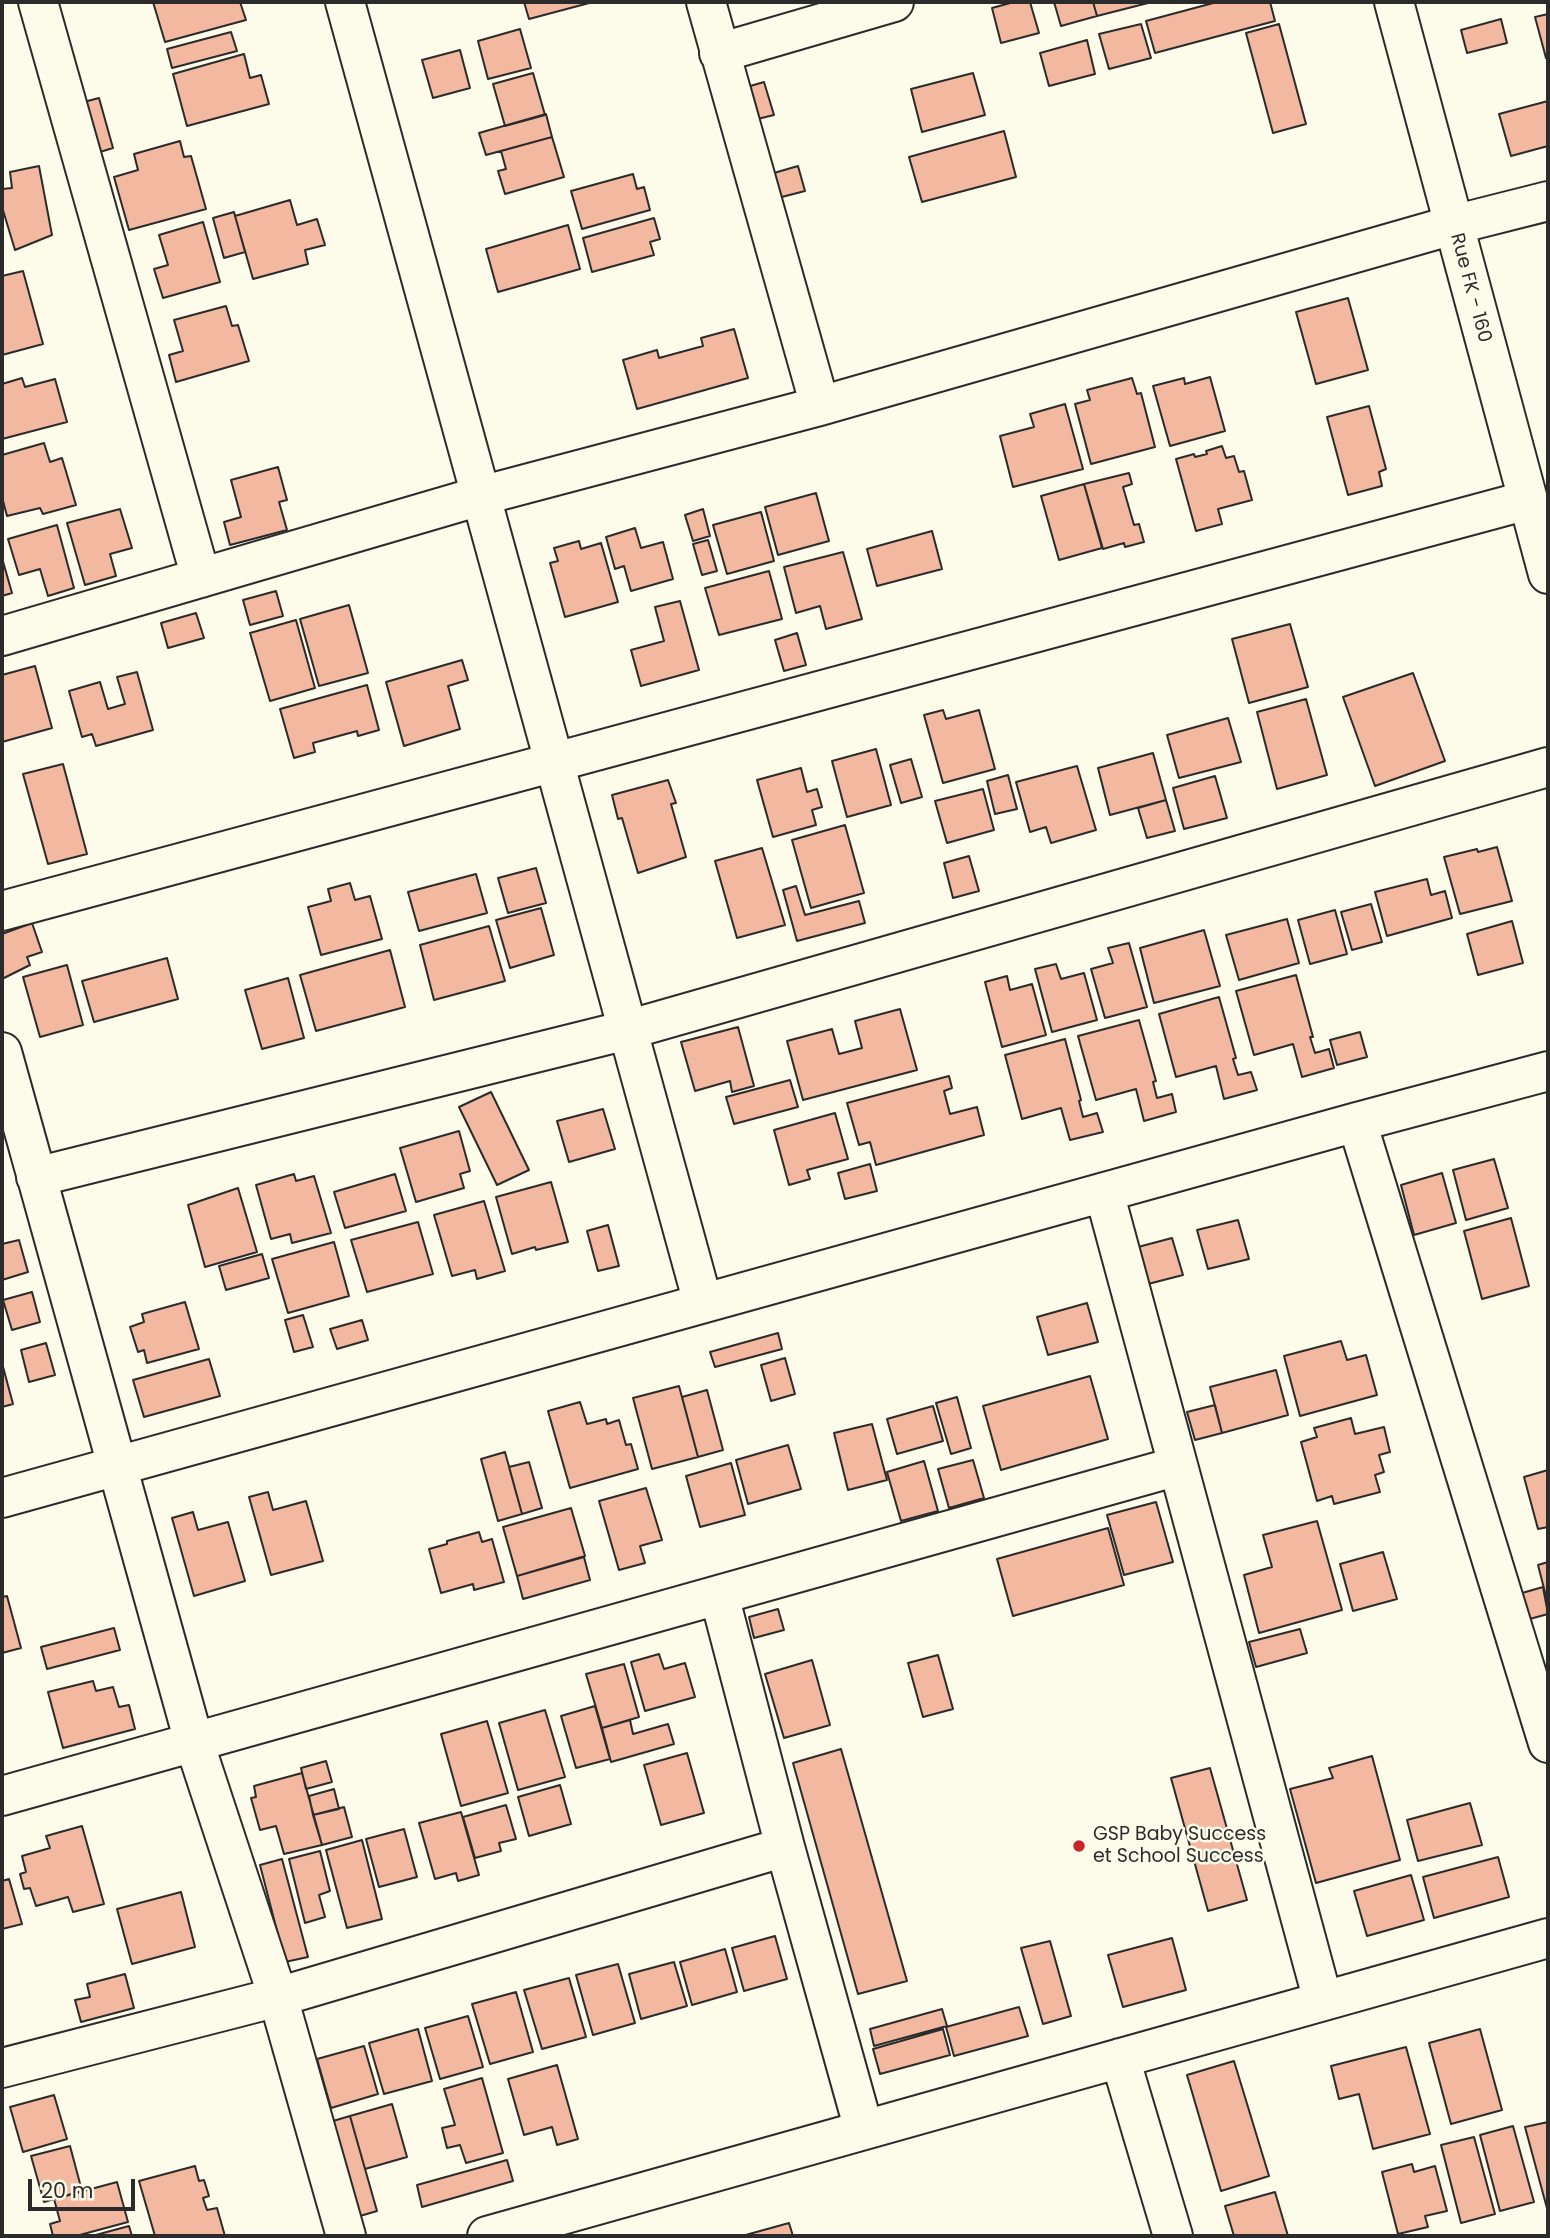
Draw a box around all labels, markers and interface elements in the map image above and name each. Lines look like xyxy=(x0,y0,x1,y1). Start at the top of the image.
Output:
street label: Rue FK - 160 xyxy=(1444,231,1496,345)
place label: GSP Baby Success et School Success xyxy=(1093,1824,1266,1868)
marker: GSP Baby Success et School Success xyxy=(1071,1838,1087,1854)
scale bar xyxy=(32,2164,138,2208)
text: 20 m xyxy=(41,2176,94,2205)

